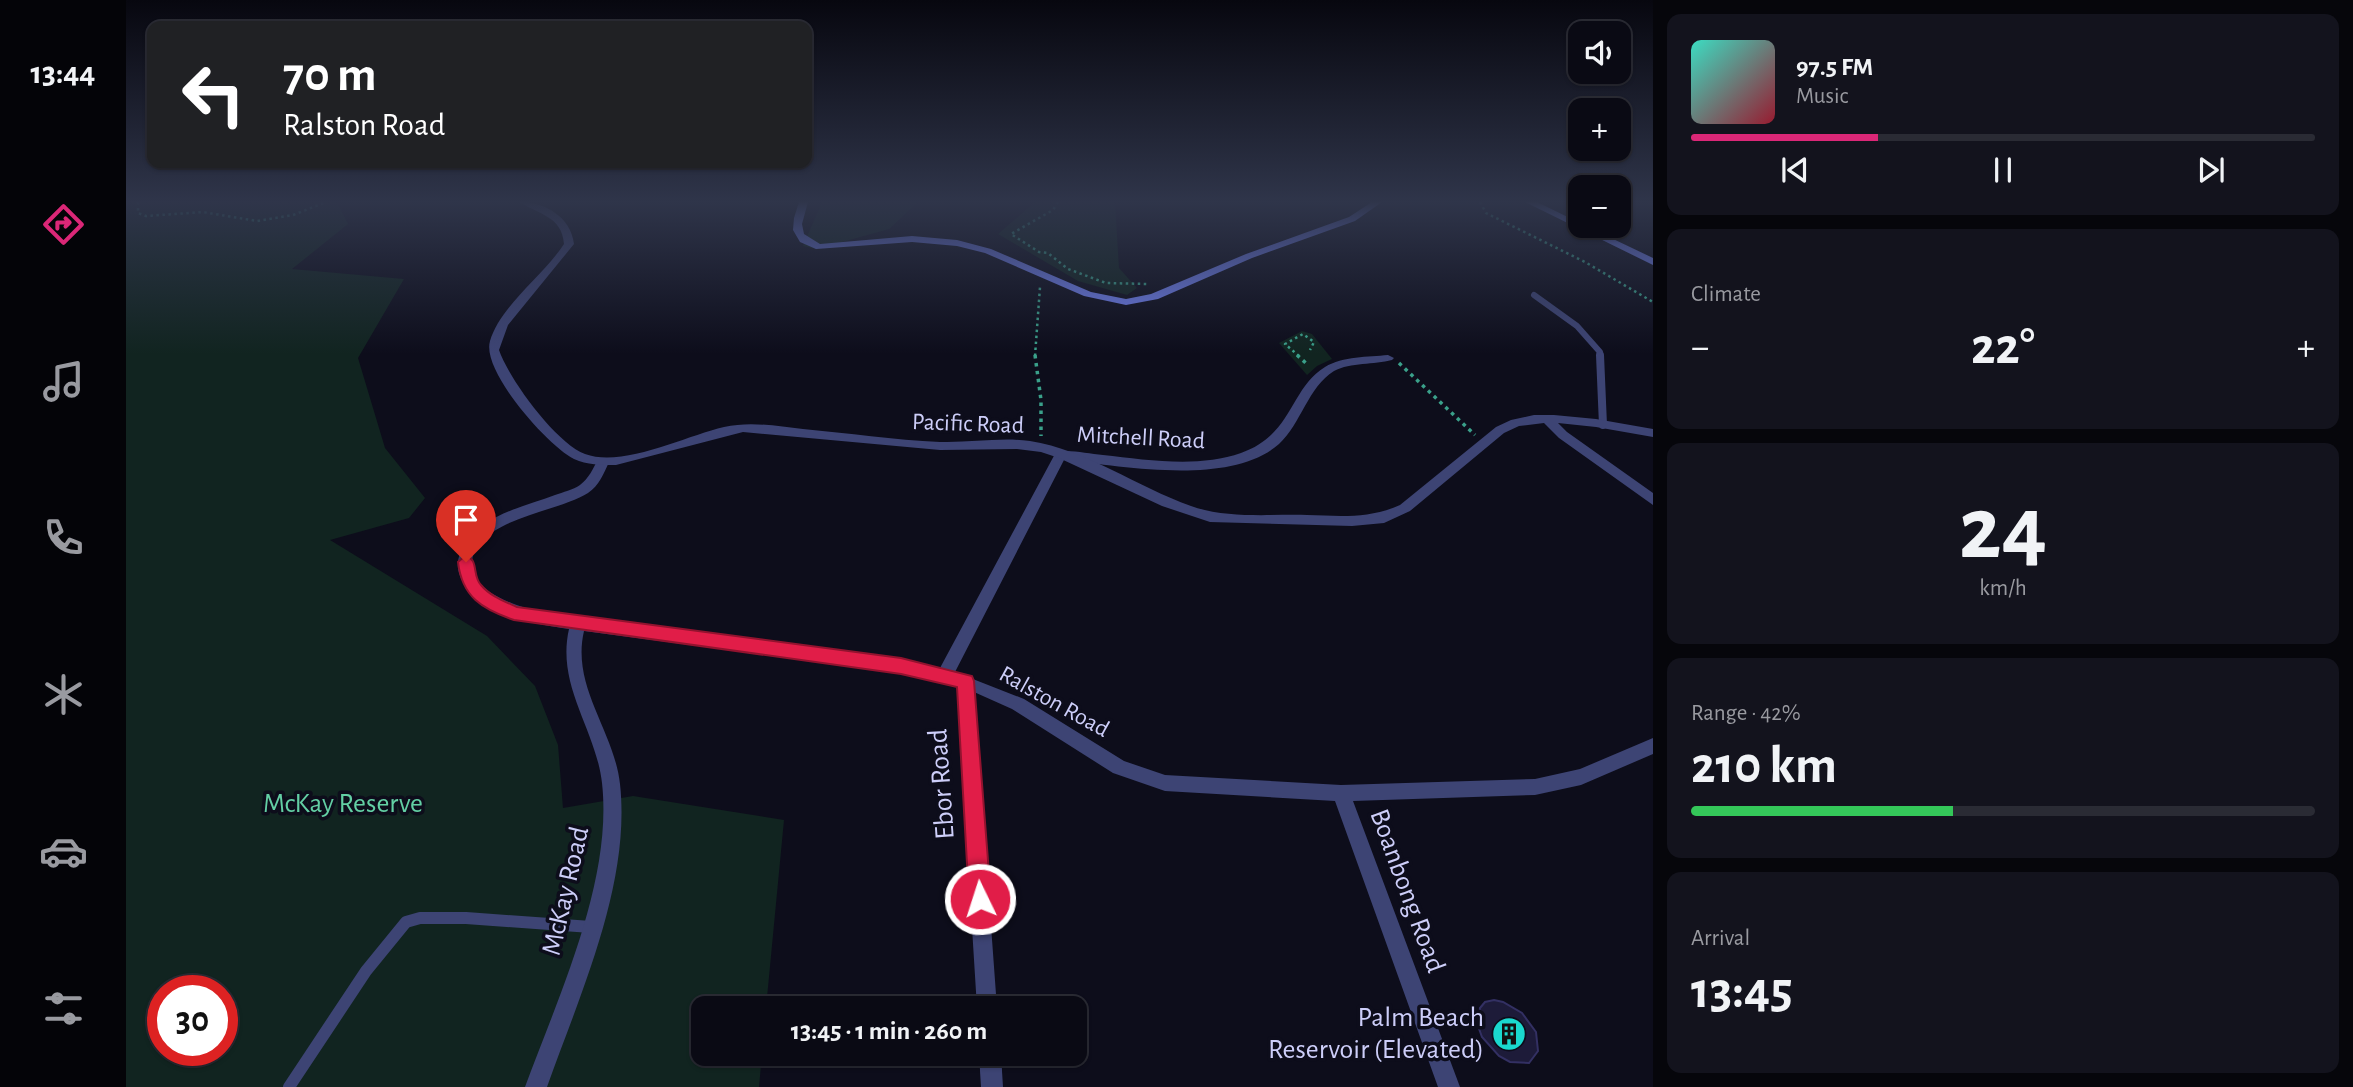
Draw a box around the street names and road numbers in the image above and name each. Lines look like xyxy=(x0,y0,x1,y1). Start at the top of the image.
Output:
street label: Pacific Road xyxy=(911,410,1025,438)
street label: Mitchell Road xyxy=(1076,423,1206,453)
street label: Ralston Road xyxy=(995,662,1113,742)
street label: Ebor Road xyxy=(924,728,960,840)
street label: Boanbong Road xyxy=(1364,805,1450,977)
street label: McKay Road xyxy=(538,824,594,958)

